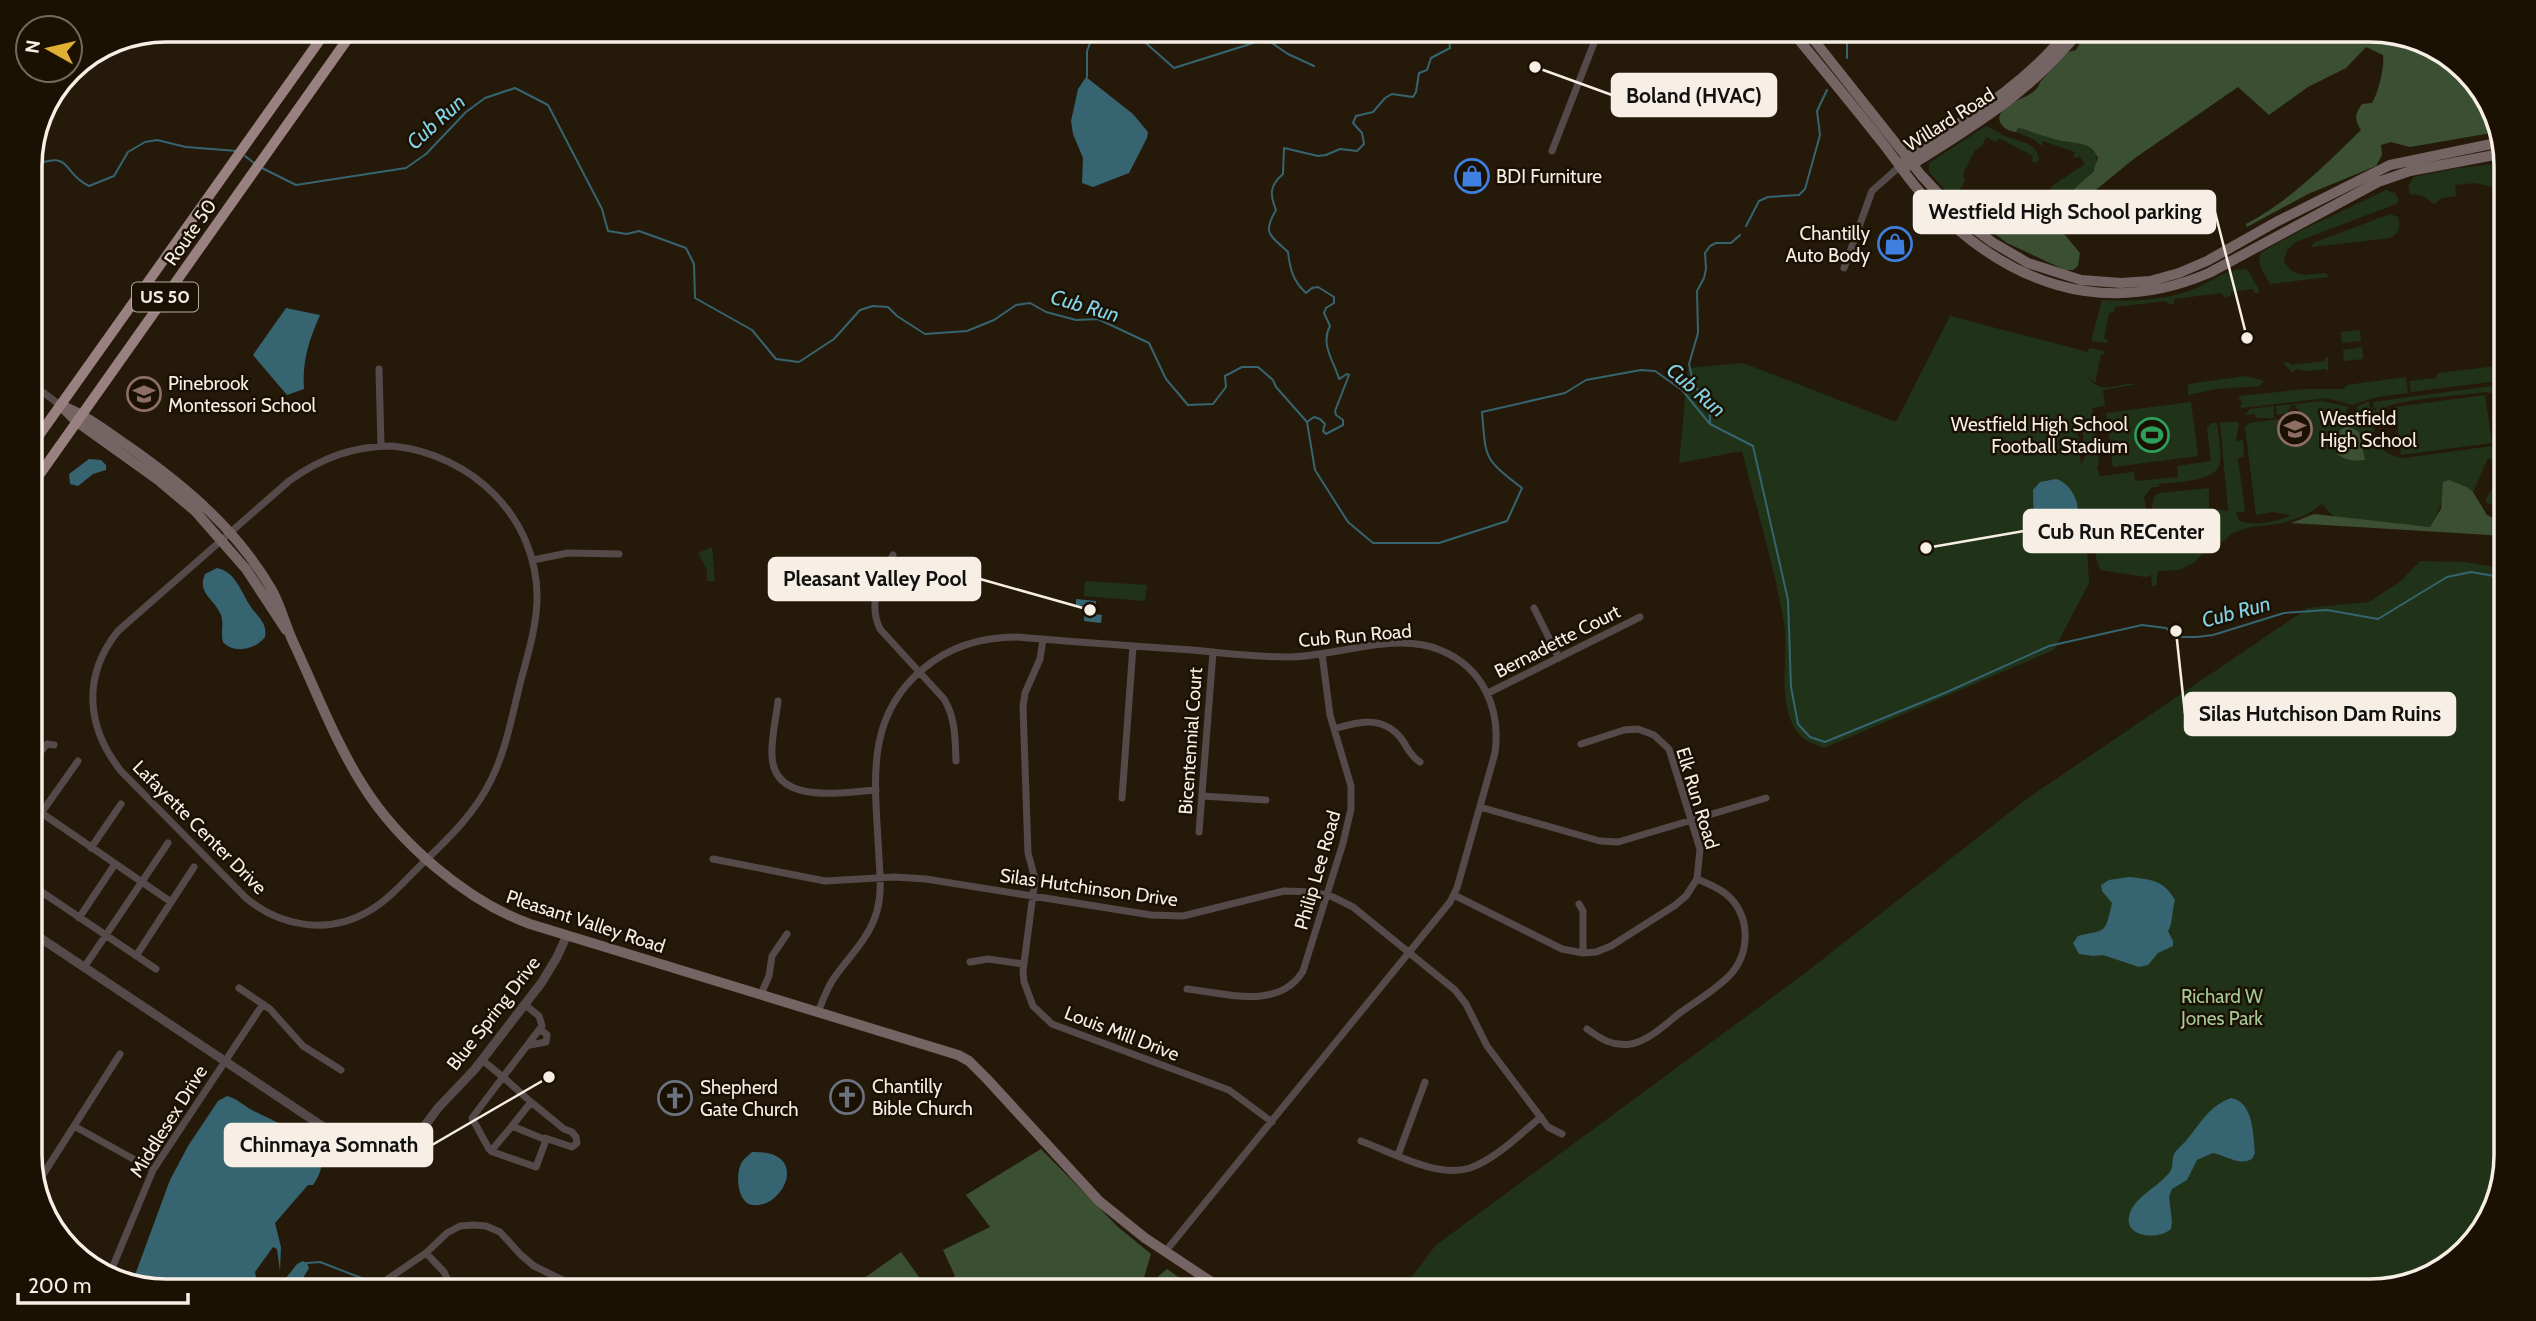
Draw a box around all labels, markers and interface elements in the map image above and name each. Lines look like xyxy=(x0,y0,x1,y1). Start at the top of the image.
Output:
north arrow xyxy=(14,14,84,84)
text: N xyxy=(20,38,45,55)
callout: Boland (HVAC) xyxy=(1612,74,1776,116)
text: Boland (HVAC) xyxy=(1626,83,1762,108)
street label: Willard Road xyxy=(1900,83,1999,156)
water label: Cub Run xyxy=(401,89,470,154)
shop icon: BDI Furniture xyxy=(1453,157,1491,195)
place label: BDI Furniture xyxy=(1496,165,1602,188)
callout: Westfield High School parking xyxy=(1914,191,2215,233)
street label: Route 50 xyxy=(159,195,221,270)
text: Westfield High School parking xyxy=(1929,199,2202,224)
place label: Chantilly Auto Body xyxy=(1786,222,1870,267)
shop icon: Chantilly Auto Body xyxy=(1876,225,1914,263)
road number: US 50 xyxy=(132,282,198,312)
water label: Cub Run xyxy=(1048,284,1122,327)
water label: Cub Run xyxy=(1662,357,1731,422)
place label: Pinebrook Montessori School xyxy=(168,372,317,417)
school or university icon: Pinebrook Montessori School xyxy=(125,375,163,413)
place label: Westfield High School xyxy=(2320,407,2417,452)
school or university icon: Westfield High School xyxy=(2276,410,2314,448)
place label: Westfield High School Football Stadium xyxy=(1951,413,2129,458)
sports icon: Westfield High School Football Stadium xyxy=(2133,416,2171,454)
callout: Cub Run RECenter xyxy=(2024,510,2219,552)
text: Cub Run RECenter xyxy=(2038,519,2204,544)
callout: Pleasant Valley Pool xyxy=(769,558,980,600)
text: Pleasant Valley Pool xyxy=(783,566,967,591)
water label: Cub Run xyxy=(2199,590,2273,633)
street label: Bernadette Court xyxy=(1490,600,1624,683)
street label: Cub Run Road xyxy=(1298,619,1413,652)
street label: Bicentennial Court xyxy=(1174,666,1207,815)
callout: Silas Hutchison Dam Ruins xyxy=(2185,693,2455,735)
text: Silas Hutchison Dam Ruins xyxy=(2199,701,2441,726)
street label: Elk Run Road xyxy=(1671,745,1724,852)
street label: Lafayette Center Drive xyxy=(128,756,272,899)
street label: Philip Lee Road xyxy=(1290,808,1345,932)
street label: Silas Hutchinson Drive xyxy=(998,864,1180,911)
street label: Pleasant Valley Road xyxy=(504,885,668,958)
street label: Blue Spring Drive xyxy=(442,952,545,1075)
park label: Richard W Jones Park xyxy=(2180,985,2263,1030)
street label: Louis Mill Drive xyxy=(1061,1001,1183,1066)
street label: Middlesex Drive xyxy=(125,1061,212,1182)
place label: Chantilly Bible Church xyxy=(872,1075,973,1120)
place label: Shepherd Gate Church xyxy=(700,1076,799,1121)
church icon: Chantilly Bible Church xyxy=(828,1078,866,1116)
church icon: Shepherd Gate Church xyxy=(656,1079,694,1117)
callout: Chinmaya Somnath xyxy=(225,1124,432,1166)
text: Chinmaya Somnath xyxy=(240,1132,418,1157)
scale bar xyxy=(18,1262,187,1306)
text: 200 m xyxy=(28,1273,91,1298)

